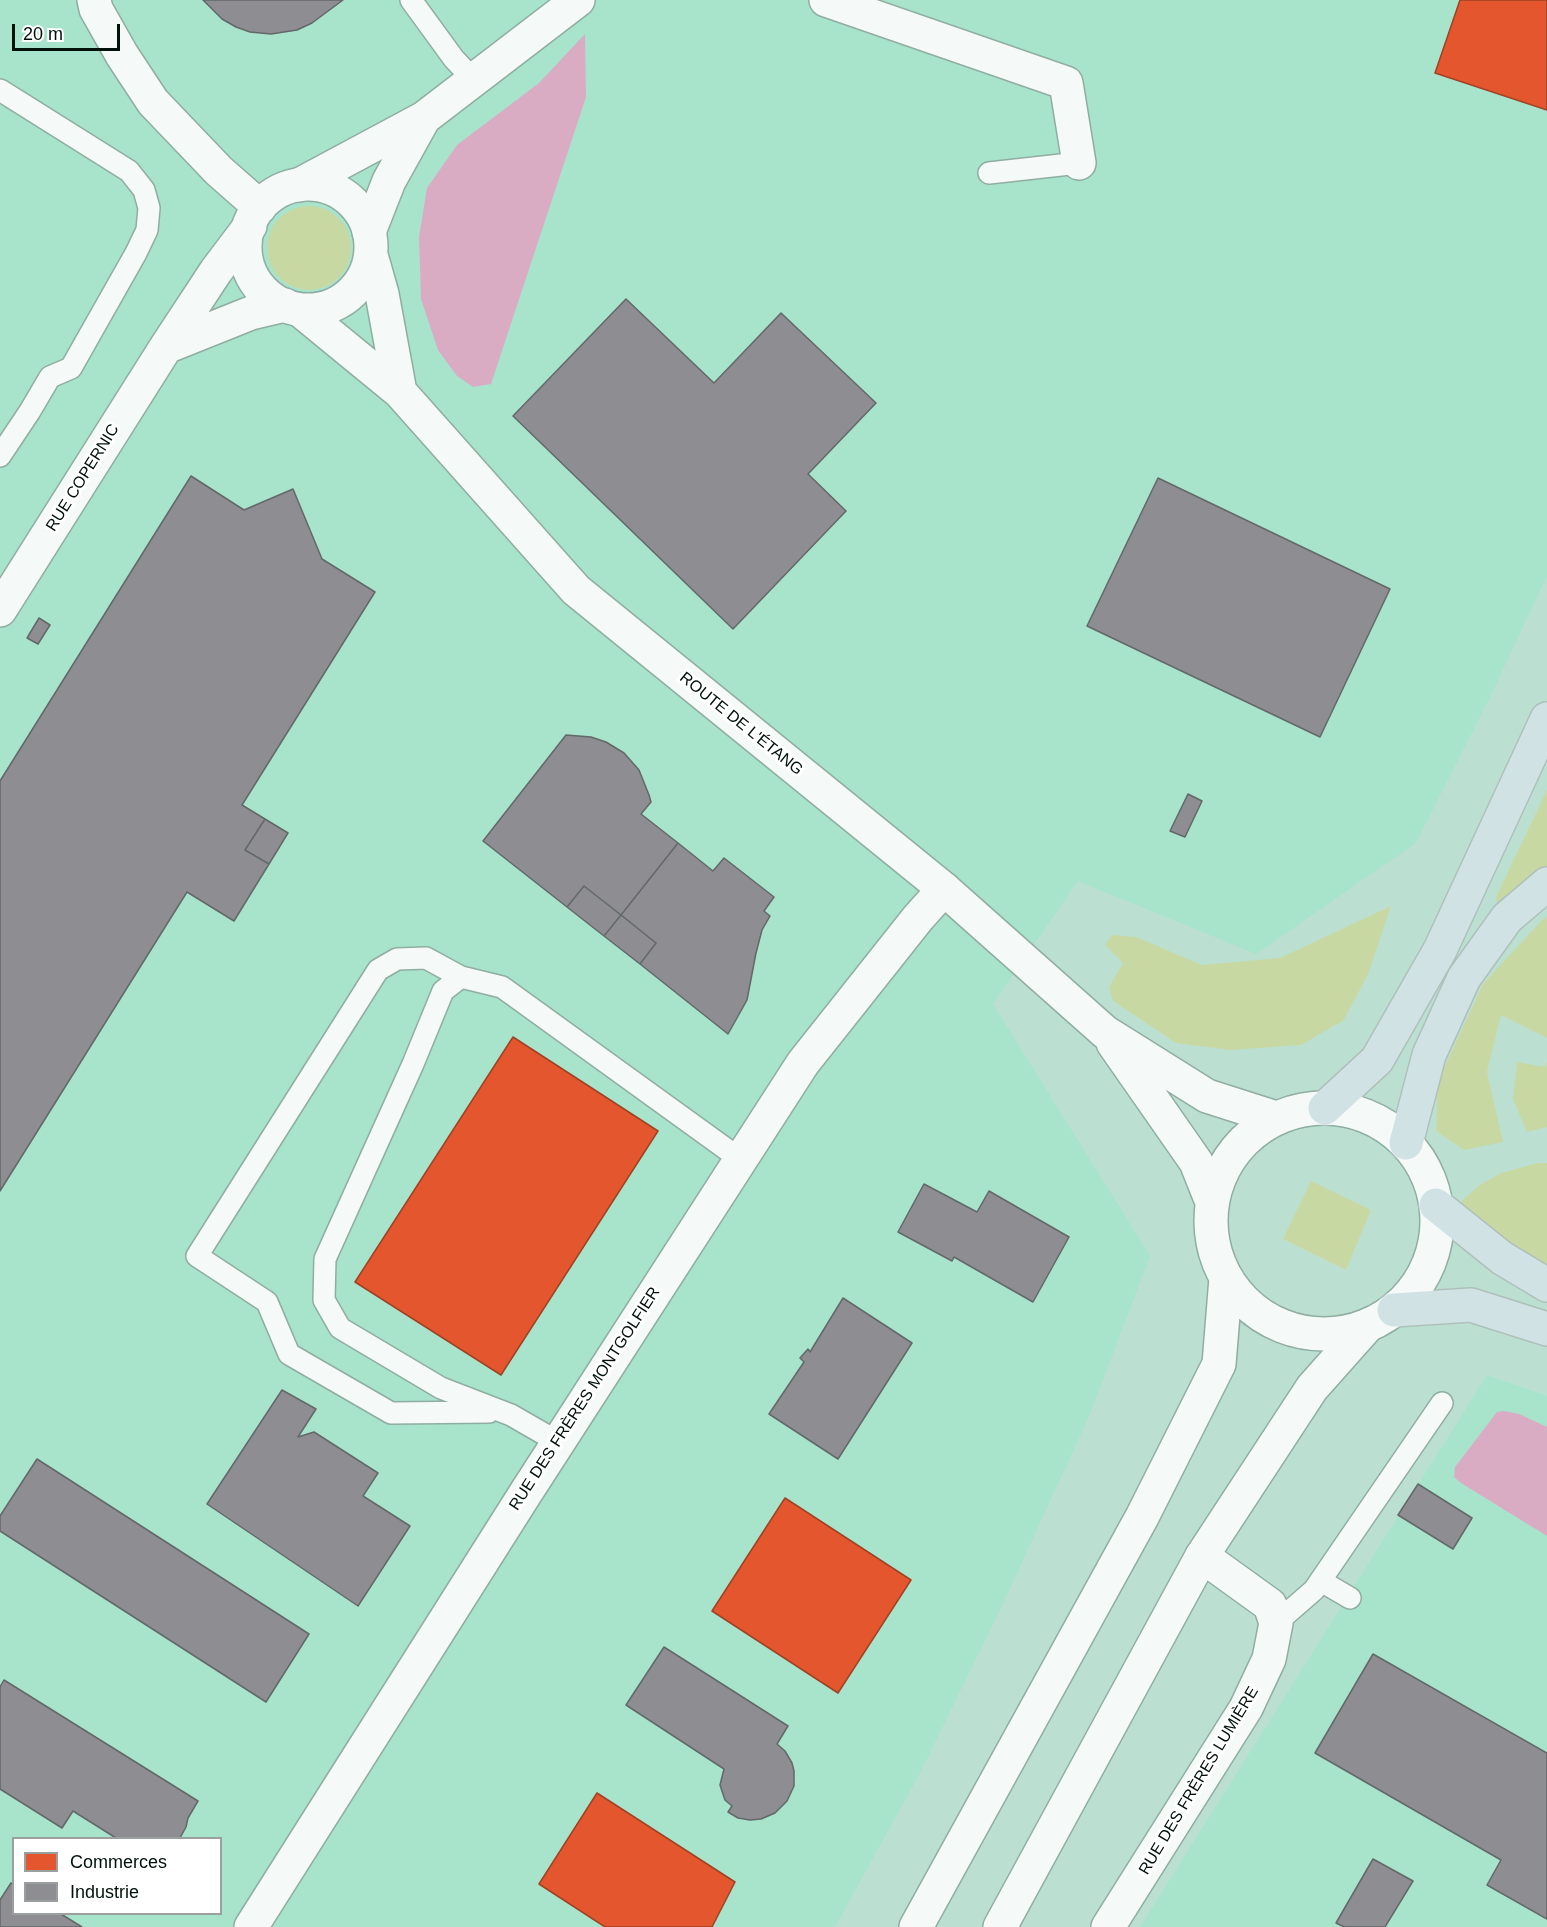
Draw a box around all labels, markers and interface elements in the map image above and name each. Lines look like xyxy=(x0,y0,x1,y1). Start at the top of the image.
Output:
scale bar xyxy=(15,12,123,50)
text: 20 m xyxy=(23,24,63,44)
street label: RUE COPERNIC xyxy=(42,421,124,535)
street label: ROUTE DE L'ÉTANG xyxy=(676,668,806,780)
street label: RUE DES FRÈRES MONTGOLFIER xyxy=(506,1284,664,1514)
street label: RUE DES FRÈRES LUMIÈRE xyxy=(1135,1683,1263,1879)
legend xyxy=(12,1837,222,1915)
text: Commerces xyxy=(70,1852,167,1872)
text: Industrie xyxy=(70,1882,139,1902)

